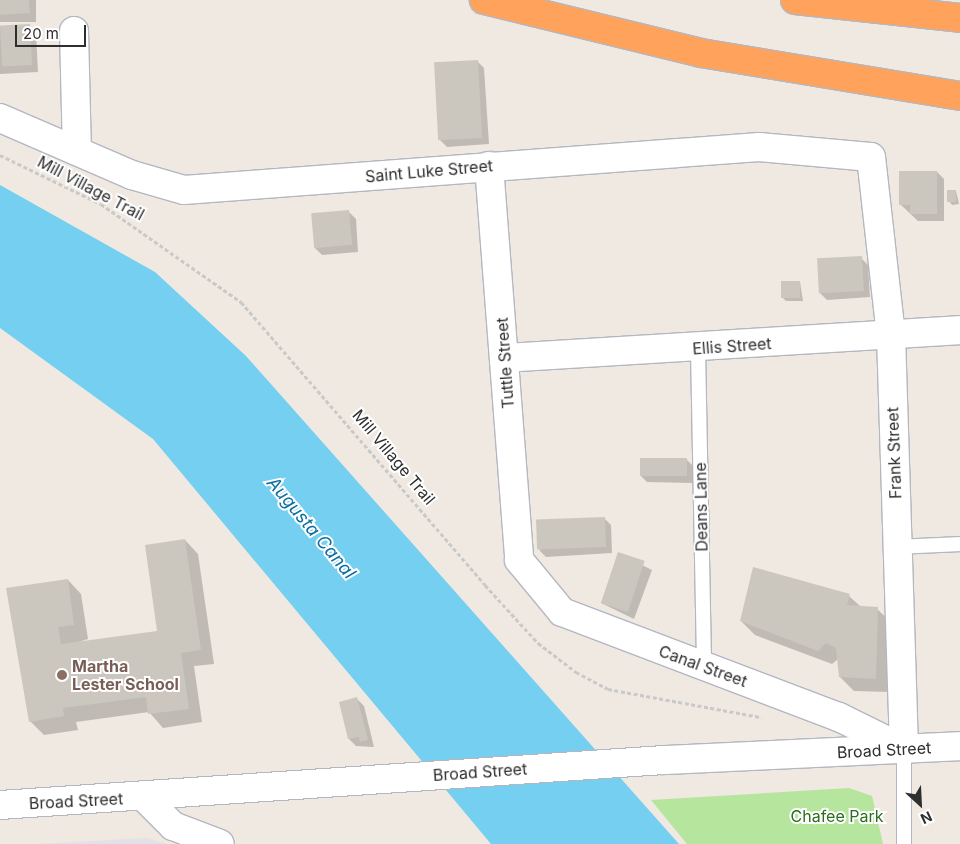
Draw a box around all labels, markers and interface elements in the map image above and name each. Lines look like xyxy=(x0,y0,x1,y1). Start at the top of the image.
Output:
scale bar xyxy=(18,15,89,47)
text: 20 m xyxy=(23,24,59,43)
street label: Mill Village Trail xyxy=(34,152,148,224)
street label: Saint Luke Street xyxy=(364,156,494,186)
street label: Tuttle Street xyxy=(492,317,518,409)
street label: Ellis Street xyxy=(692,334,772,358)
street label: Mill Village Trail xyxy=(349,406,439,508)
street label: Frank Street xyxy=(883,407,905,499)
street label: Deans Lane xyxy=(691,462,711,552)
water label: Augusta Canal xyxy=(262,473,360,583)
street label: Canal Street xyxy=(656,641,750,691)
place label: Martha Lester School xyxy=(72,656,179,694)
marker: Martha Lester School xyxy=(56,669,68,681)
street label: Broad Street xyxy=(836,738,932,762)
street label: Broad Street xyxy=(432,759,528,785)
north arrow xyxy=(895,779,945,829)
street label: Broad Street xyxy=(28,789,124,813)
park label: Chafee Park xyxy=(790,806,884,826)
text: N xyxy=(918,808,935,828)

